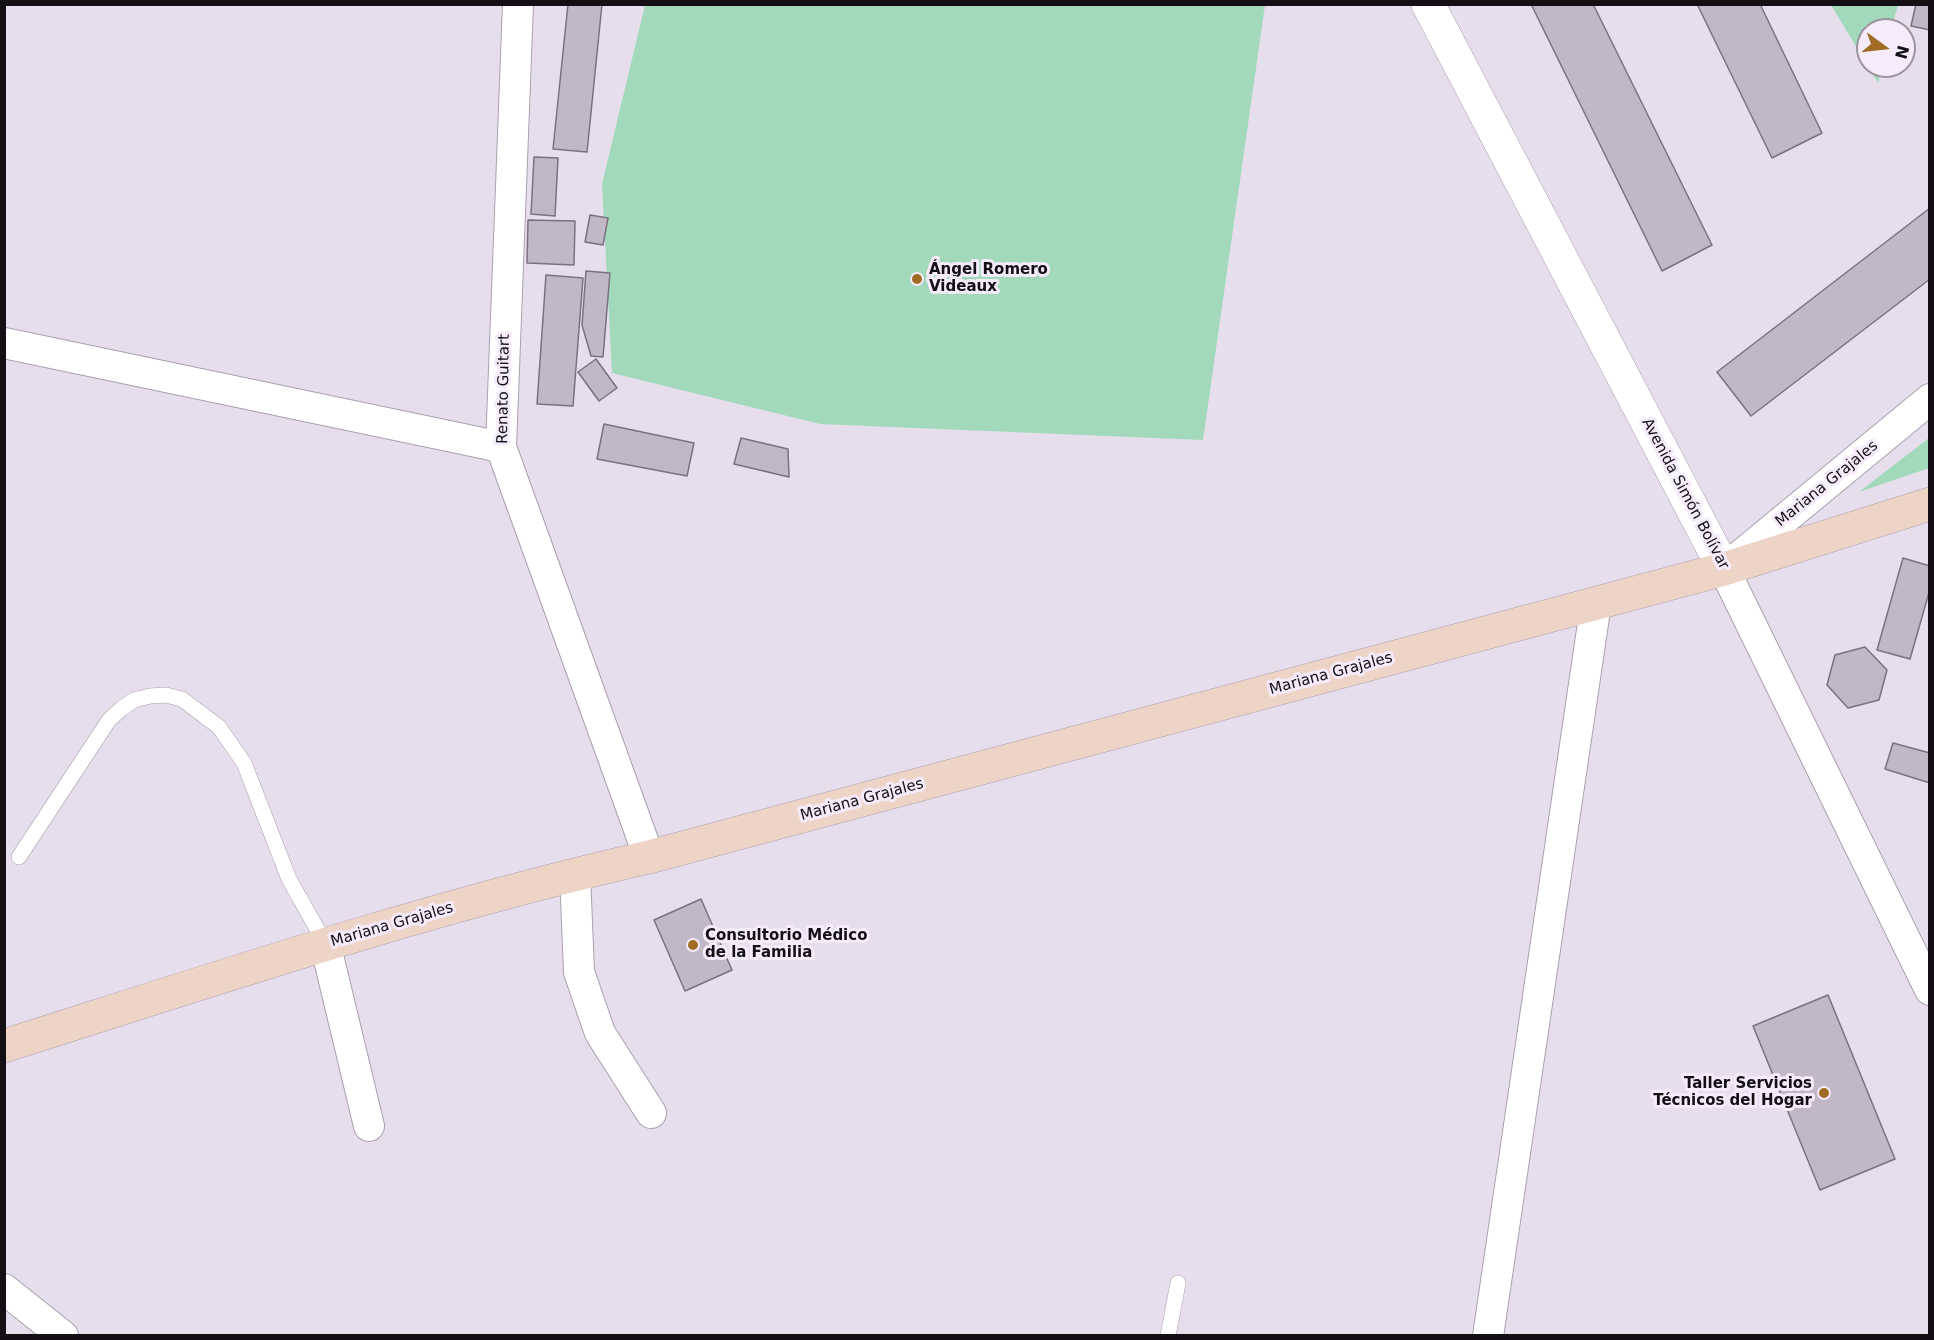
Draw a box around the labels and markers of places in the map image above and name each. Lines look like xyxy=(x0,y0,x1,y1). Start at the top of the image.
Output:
place label: Ángel Romero Videaux xyxy=(929,261,1048,296)
marker: Ángel Romero Videaux xyxy=(910,272,924,286)
place label: Consultorio Médico de la Familia xyxy=(705,927,867,962)
marker: Consultorio Médico de la Familia xyxy=(686,938,700,952)
place label: Taller Servicios Técnicos del Hogar xyxy=(1653,1075,1812,1110)
marker: Taller Servicios Técnicos del Hogar xyxy=(1817,1086,1831,1100)

